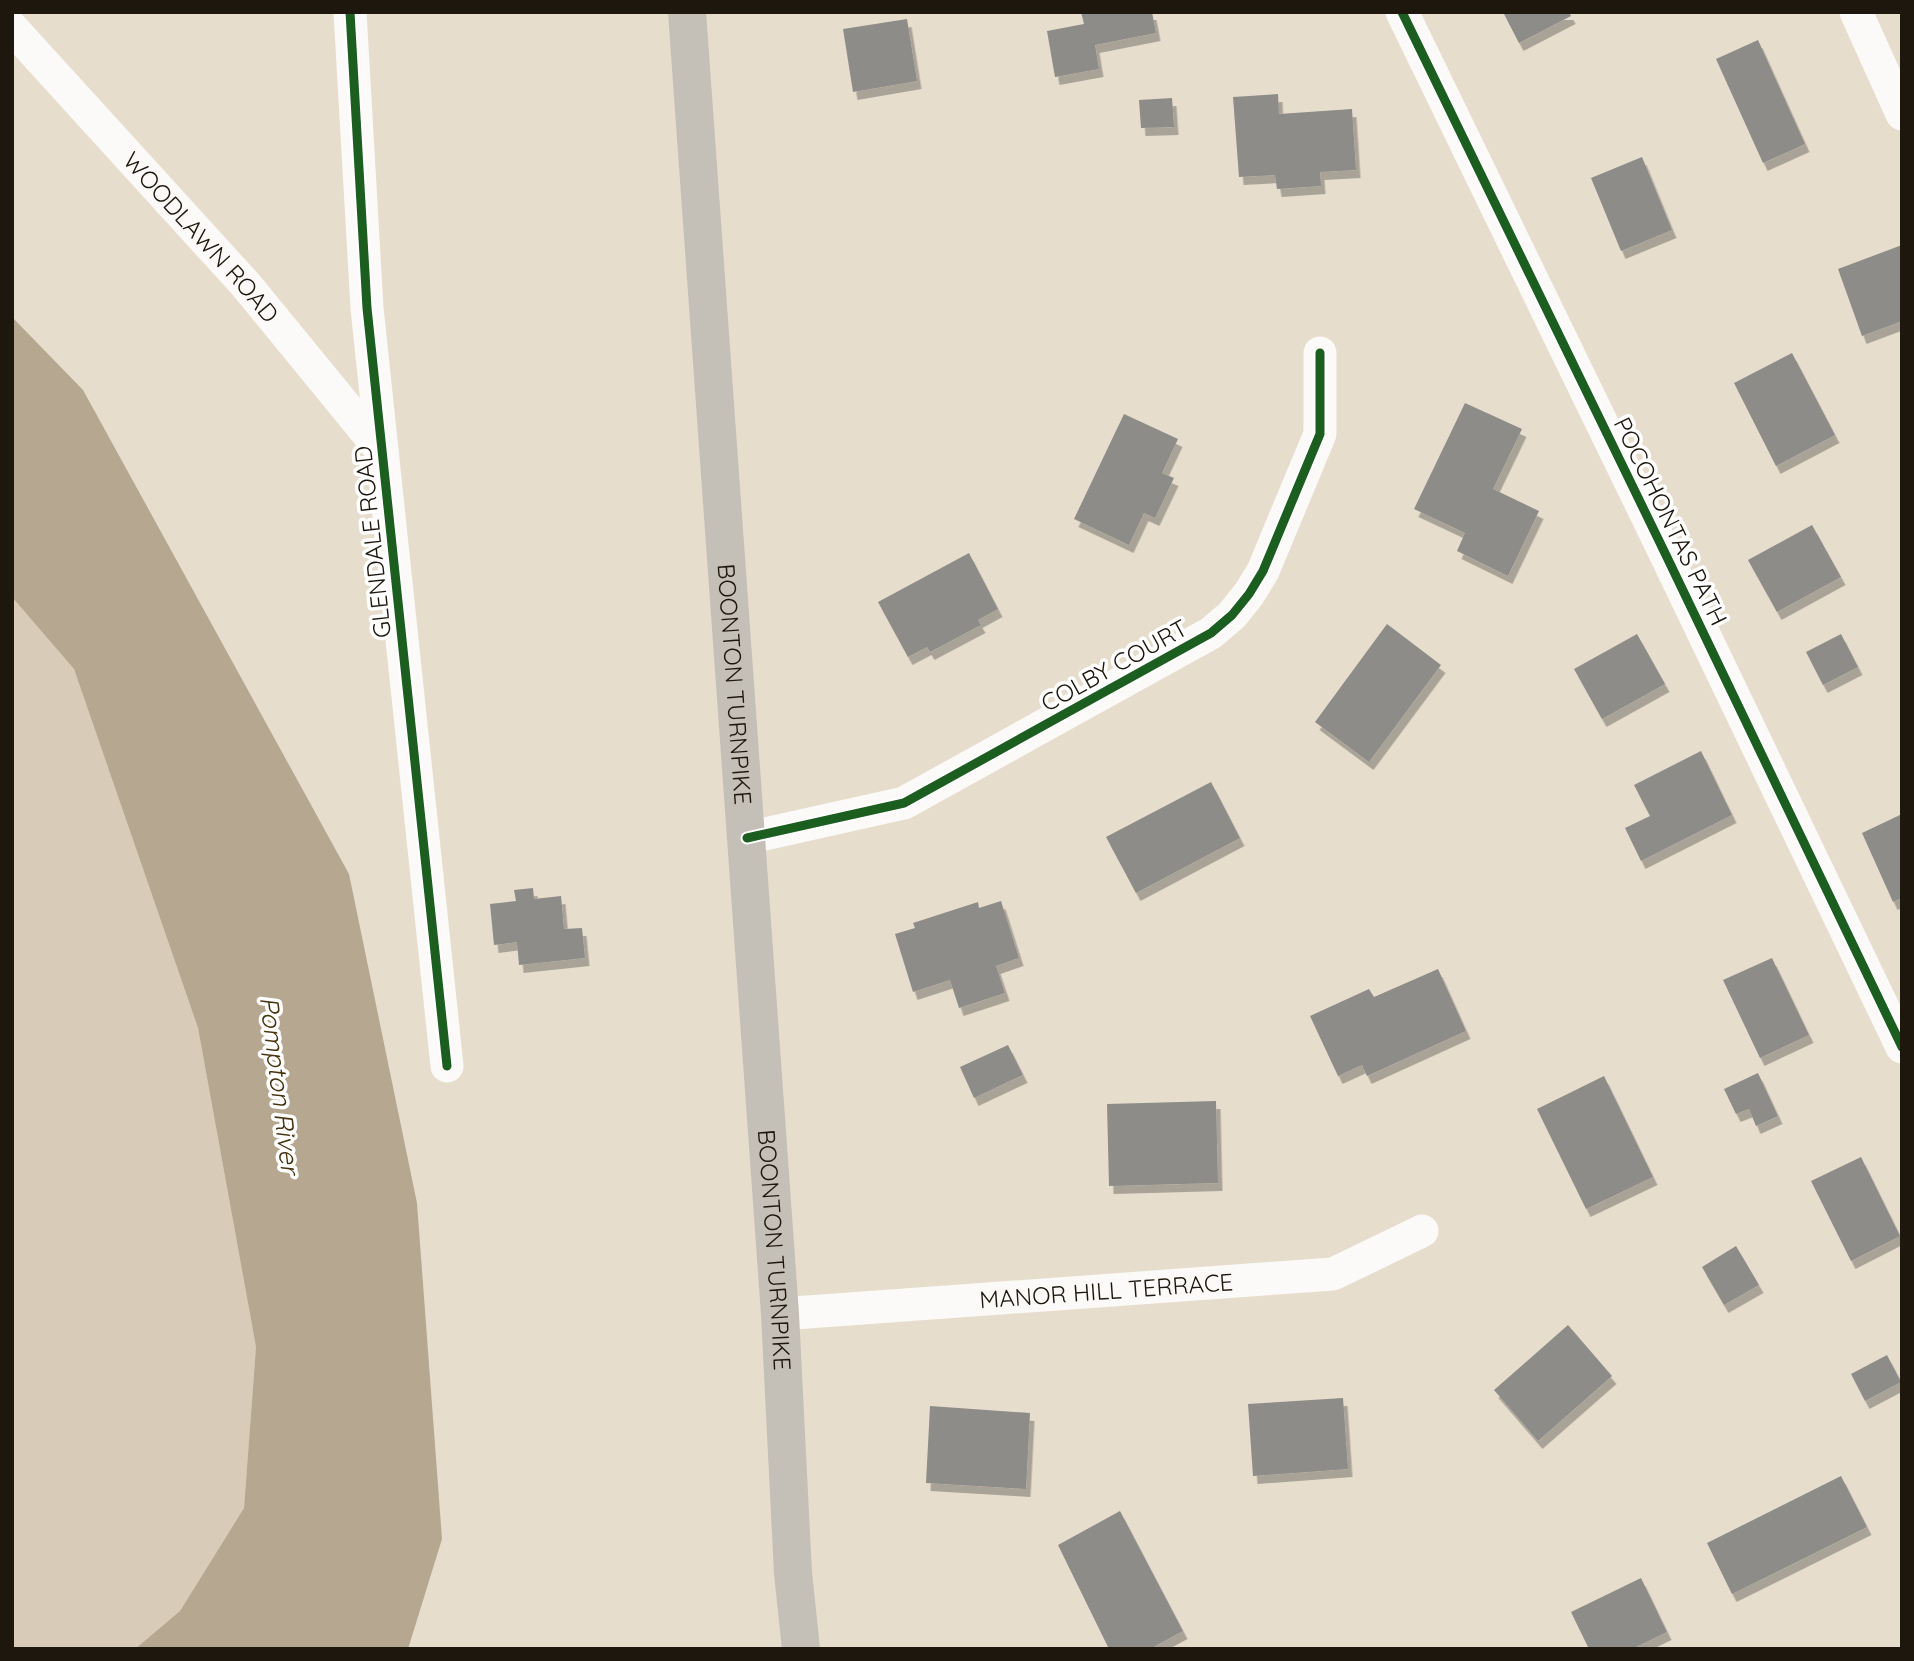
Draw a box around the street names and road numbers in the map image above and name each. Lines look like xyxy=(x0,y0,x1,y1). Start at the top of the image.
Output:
street label: WOODLAWN ROAD xyxy=(117,145,285,329)
street label: POCOHONTAS PATH xyxy=(1607,412,1735,630)
street label: GLENDALE ROAD xyxy=(347,444,397,640)
street label: BOONTON TURNPIKE xyxy=(711,563,759,806)
street label: COLBY COURT xyxy=(1035,612,1193,718)
street label: BOONTON TURNPIKE xyxy=(752,1128,798,1371)
street label: MANOR HILL TERRACE xyxy=(978,1266,1234,1315)

